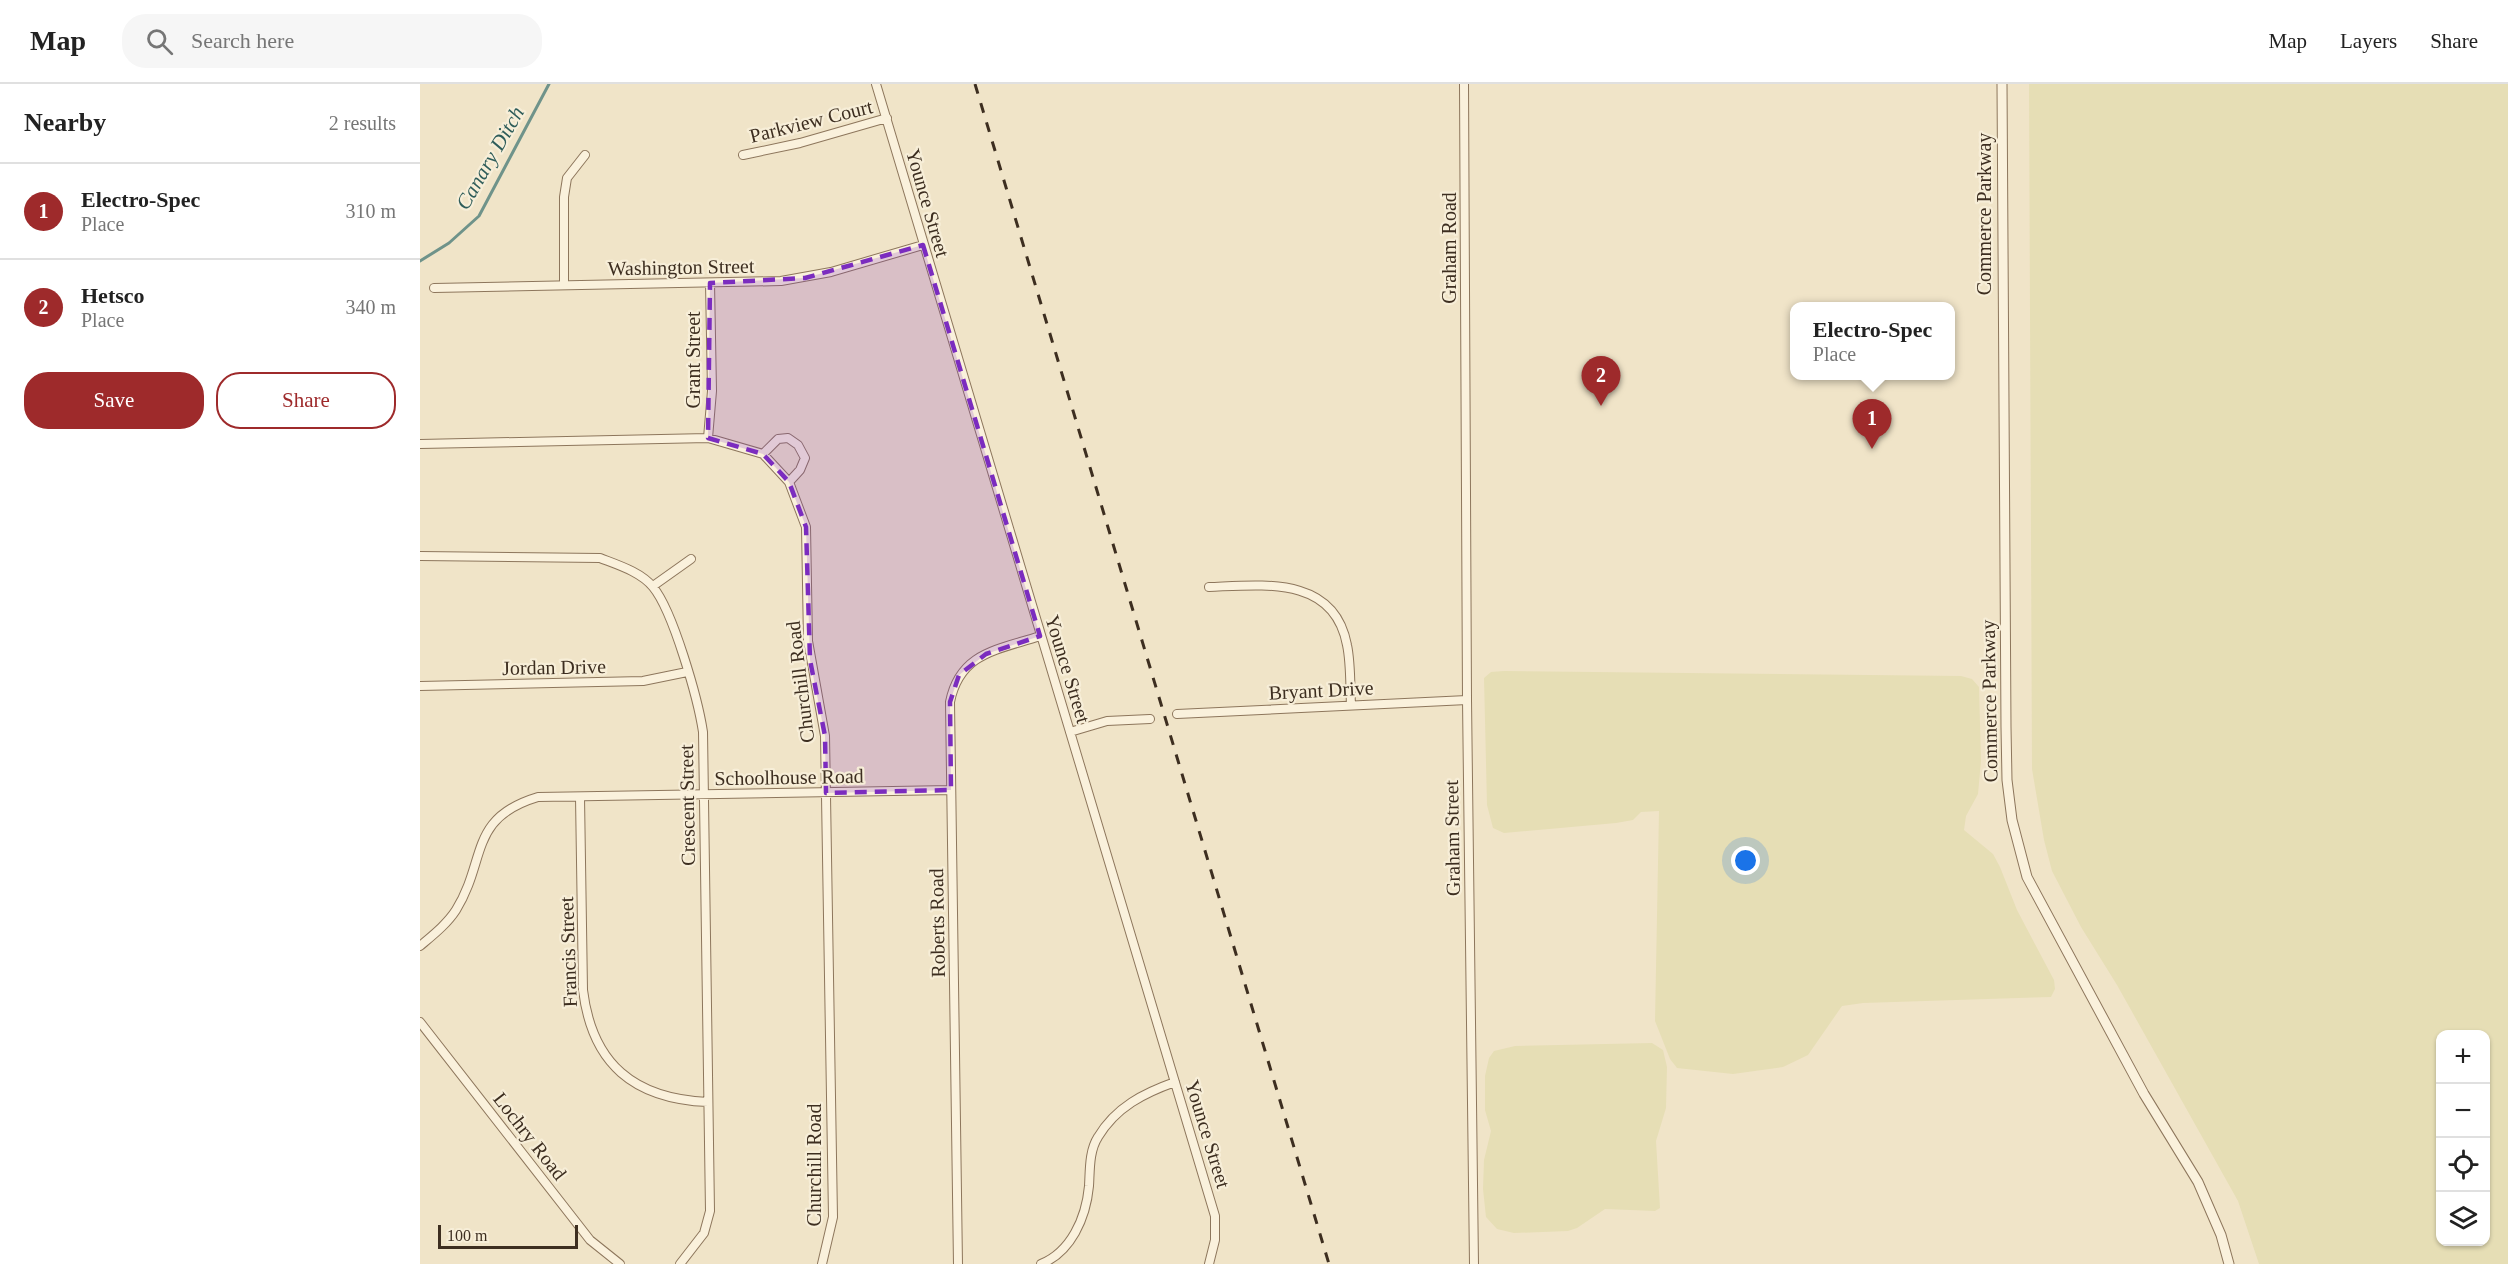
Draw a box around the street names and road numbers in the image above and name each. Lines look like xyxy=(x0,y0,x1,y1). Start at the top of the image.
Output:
street label: Parkview Court xyxy=(747,95,875,147)
street label: Commerce Parkway xyxy=(1973,133,1996,295)
street label: Younce Street xyxy=(902,146,954,260)
street label: Graham Road xyxy=(1438,192,1460,304)
street label: Washington Street xyxy=(607,255,755,280)
street label: Grant Street xyxy=(682,311,704,409)
street label: Younce Street xyxy=(1041,612,1095,726)
street label: Commerce Parkway xyxy=(1977,619,2002,783)
street label: Churchill Road xyxy=(782,620,818,744)
street label: Jordan Drive xyxy=(502,655,606,679)
street label: Bryant Drive xyxy=(1268,676,1374,705)
street label: Crescent Street xyxy=(675,744,699,866)
street label: Schoolhouse Road xyxy=(714,765,864,789)
street label: Graham Street xyxy=(1440,779,1464,896)
street label: Roberts Road xyxy=(925,868,949,978)
street label: Francis Street xyxy=(555,896,581,1008)
street label: Younce Street xyxy=(1181,1077,1235,1191)
street label: Lochry Road xyxy=(488,1088,571,1185)
street label: Churchill Road xyxy=(803,1104,825,1226)

